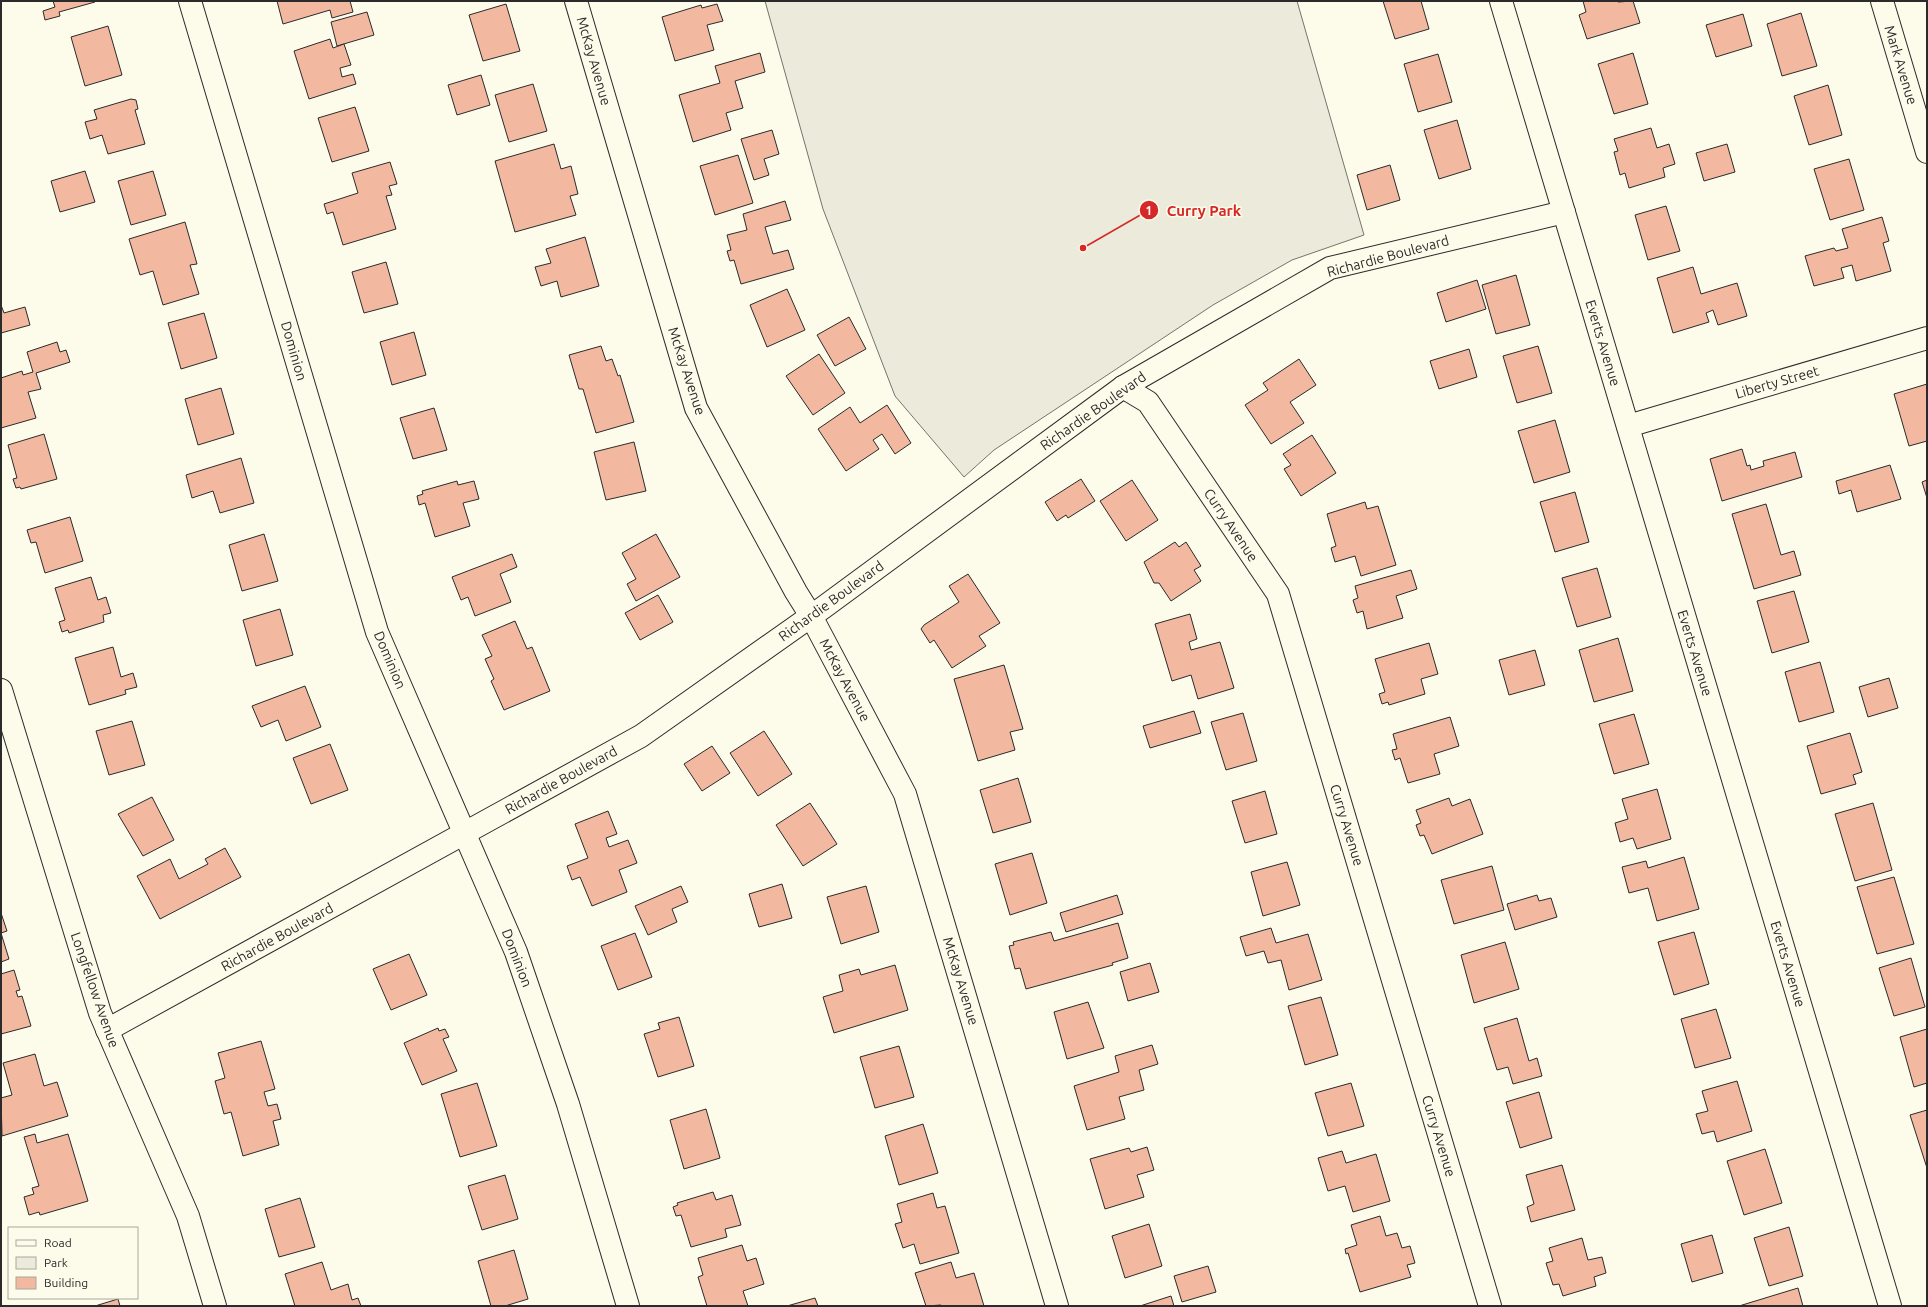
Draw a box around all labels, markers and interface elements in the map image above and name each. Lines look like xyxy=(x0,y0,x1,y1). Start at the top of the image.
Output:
street label: McKay Avenue xyxy=(574,15,614,107)
street label: Mark Avenue xyxy=(1881,23,1921,107)
callout: Curry Park xyxy=(1139,197,1249,224)
text: Curry Park xyxy=(1167,202,1242,219)
text: 1 xyxy=(1146,204,1152,217)
street label: Richardie Boulevard xyxy=(1325,232,1451,280)
street label: Everts Avenue xyxy=(1582,298,1624,388)
street label: Dominion xyxy=(278,319,310,383)
street label: McKay Avenue xyxy=(665,325,709,417)
street label: Liberty Street xyxy=(1733,362,1821,402)
street label: Richardie Boulevard xyxy=(1037,368,1149,454)
street label: Curry Avenue xyxy=(1201,485,1261,565)
street label: Richardie Boulevard xyxy=(775,558,887,644)
street label: Everts Avenue xyxy=(1674,608,1716,698)
street label: Dominion xyxy=(371,629,409,691)
street label: McKay Avenue xyxy=(816,636,874,724)
street label: Richardie Boulevard xyxy=(502,743,620,817)
street label: Curry Avenue xyxy=(1327,782,1367,868)
street label: Richardie Boulevard xyxy=(218,900,336,974)
street label: Everts Avenue xyxy=(1767,919,1809,1009)
street label: Dominion xyxy=(499,927,535,989)
street label: Longfellow Avenue xyxy=(68,930,122,1050)
street label: McKay Avenue xyxy=(940,935,982,1027)
street label: Curry Avenue xyxy=(1419,1093,1459,1179)
legend xyxy=(8,1227,138,1299)
text: Road xyxy=(44,1236,72,1249)
text: Park xyxy=(44,1256,68,1269)
text: Building xyxy=(44,1276,88,1289)

